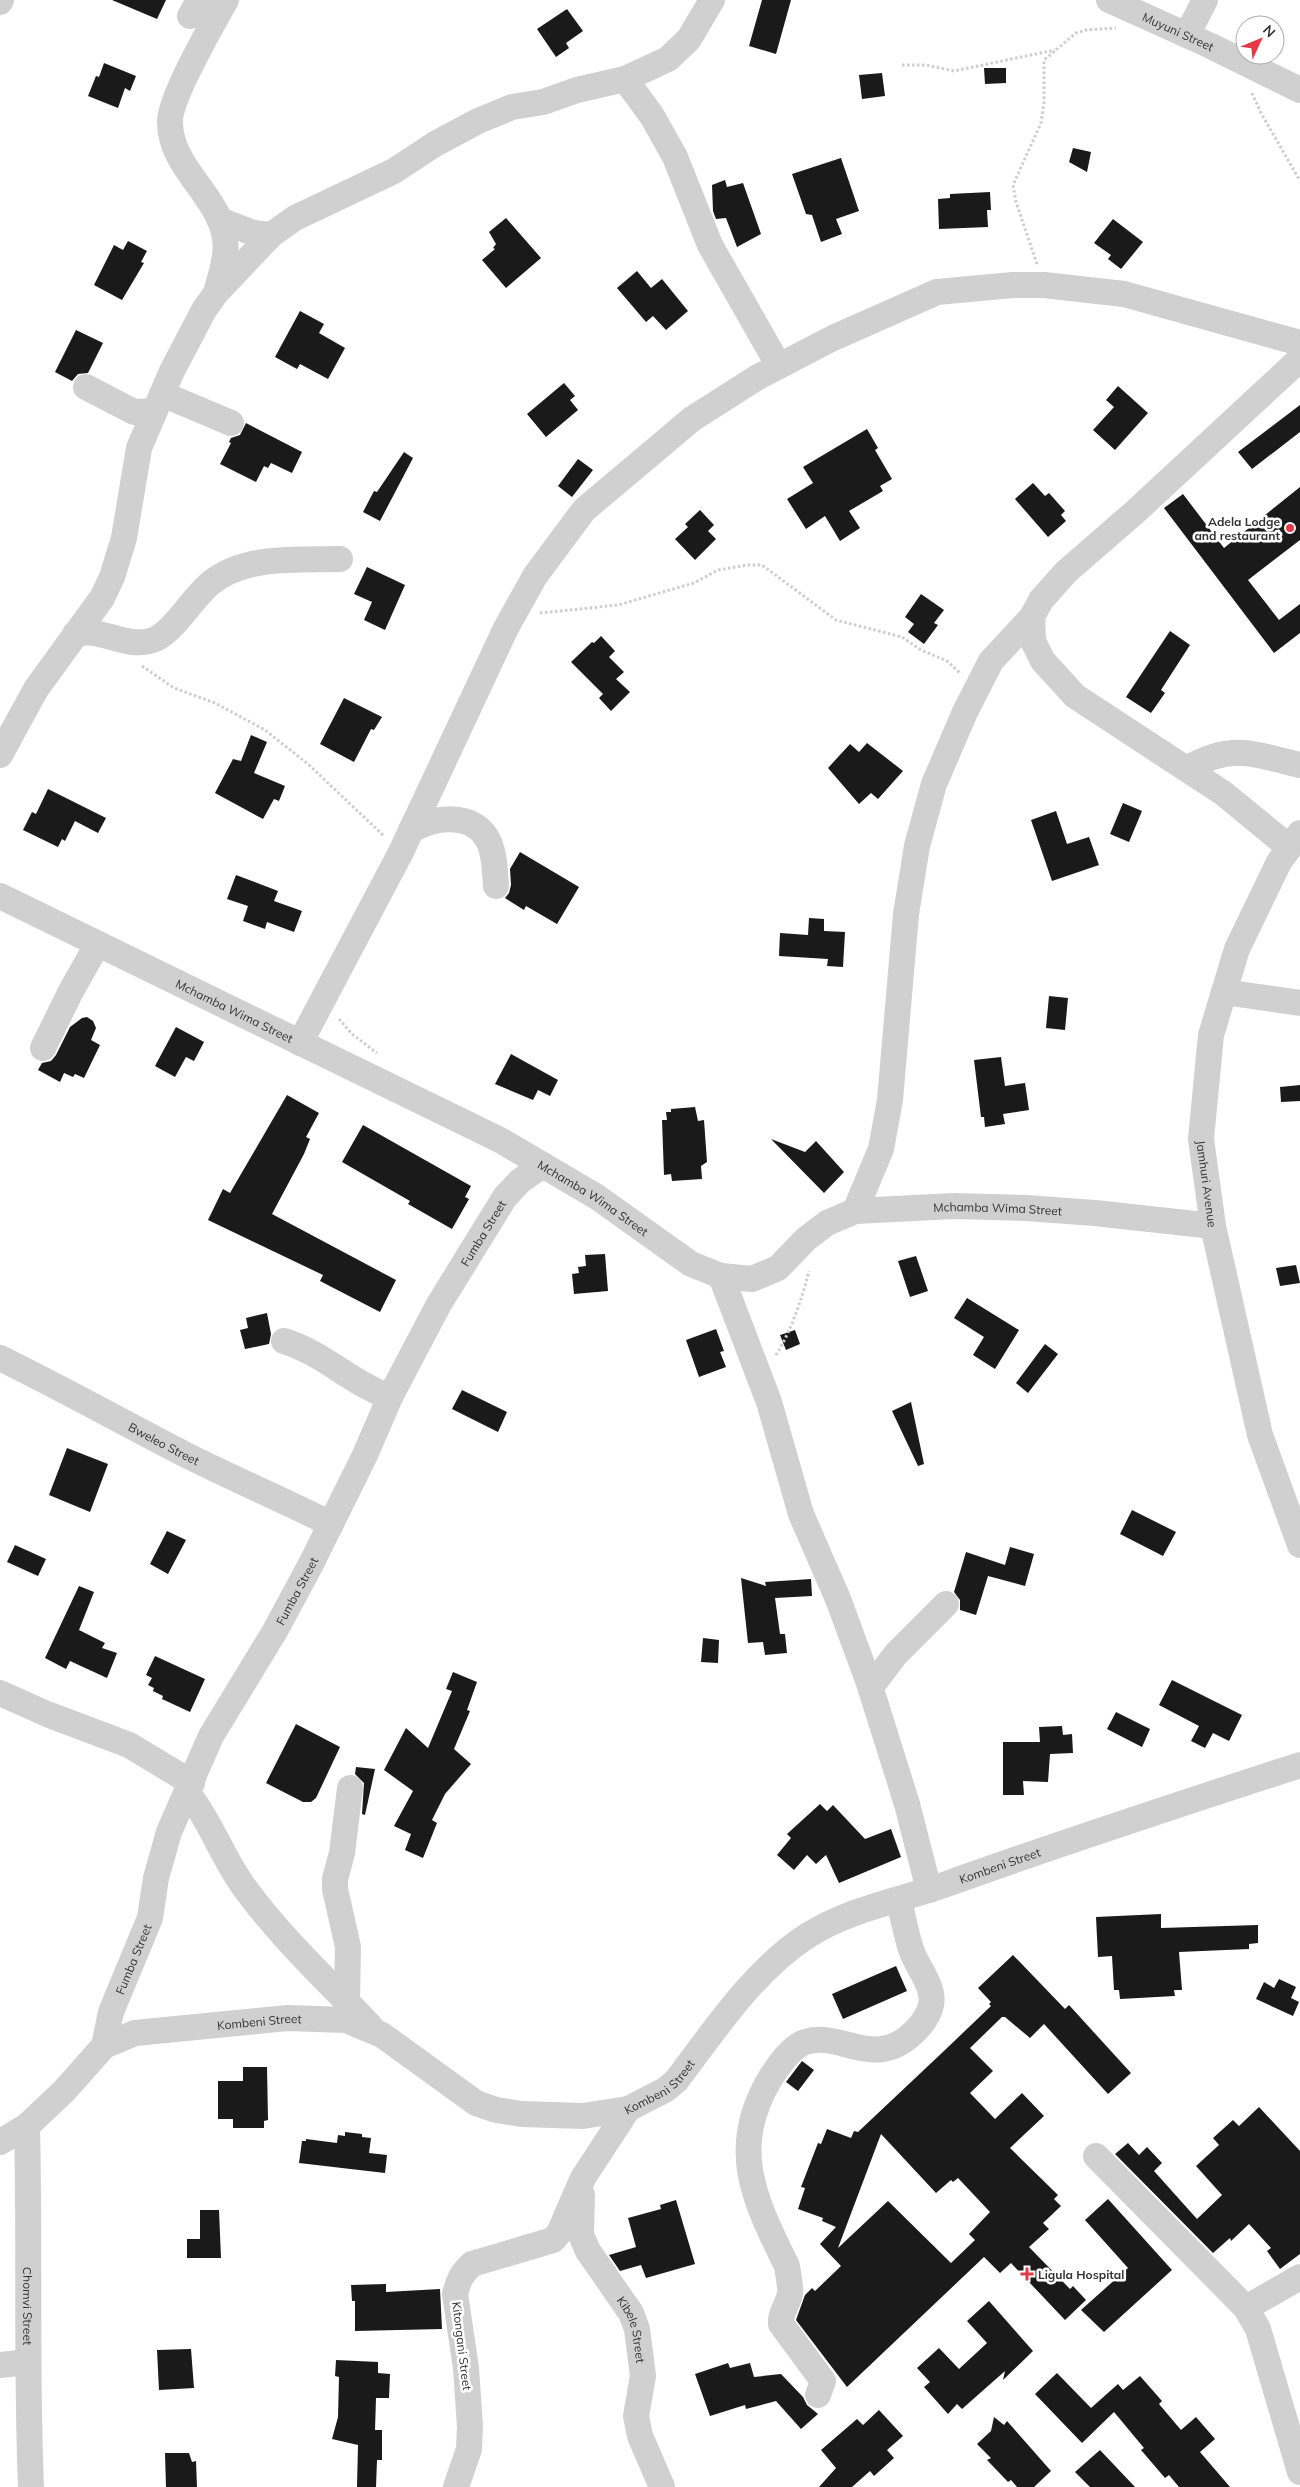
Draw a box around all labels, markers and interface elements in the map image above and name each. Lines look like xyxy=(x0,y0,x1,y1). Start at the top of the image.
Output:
street label: Muyuni Street xyxy=(1140,9,1217,54)
north arrow xyxy=(1235,15,1285,65)
text: N xyxy=(1259,21,1279,41)
place label: Adela Lodge and restaurant xyxy=(1194,514,1280,543)
marker: Adela Lodge and restaurant xyxy=(1284,522,1296,534)
street label: Mchamba Wima Street xyxy=(173,975,296,1045)
street label: Jamhuri Avenue xyxy=(1194,1139,1221,1228)
street label: Mchamba Wima Street xyxy=(535,1156,652,1239)
street label: Fumba Street xyxy=(457,1197,509,1269)
street label: Mchamba Wima Street xyxy=(933,1198,1063,1218)
street label: Bweleo Street xyxy=(126,1419,202,1468)
street label: Fumba Street xyxy=(272,1555,321,1627)
street label: Kombeni Street xyxy=(957,1844,1042,1886)
street label: Fumba Street xyxy=(112,1922,154,1997)
street label: Kombeni Street xyxy=(216,2010,302,2032)
street label: Kombeni Street xyxy=(622,2056,697,2117)
street label: Chomvi Street xyxy=(21,2267,36,2345)
marker: Ligula Hospital xyxy=(1020,2267,1034,2281)
place label: Ligula Hospital xyxy=(1038,2267,1124,2282)
street label: Kibele Street xyxy=(614,2293,649,2364)
street label: Kitongani Street xyxy=(449,2301,475,2391)

